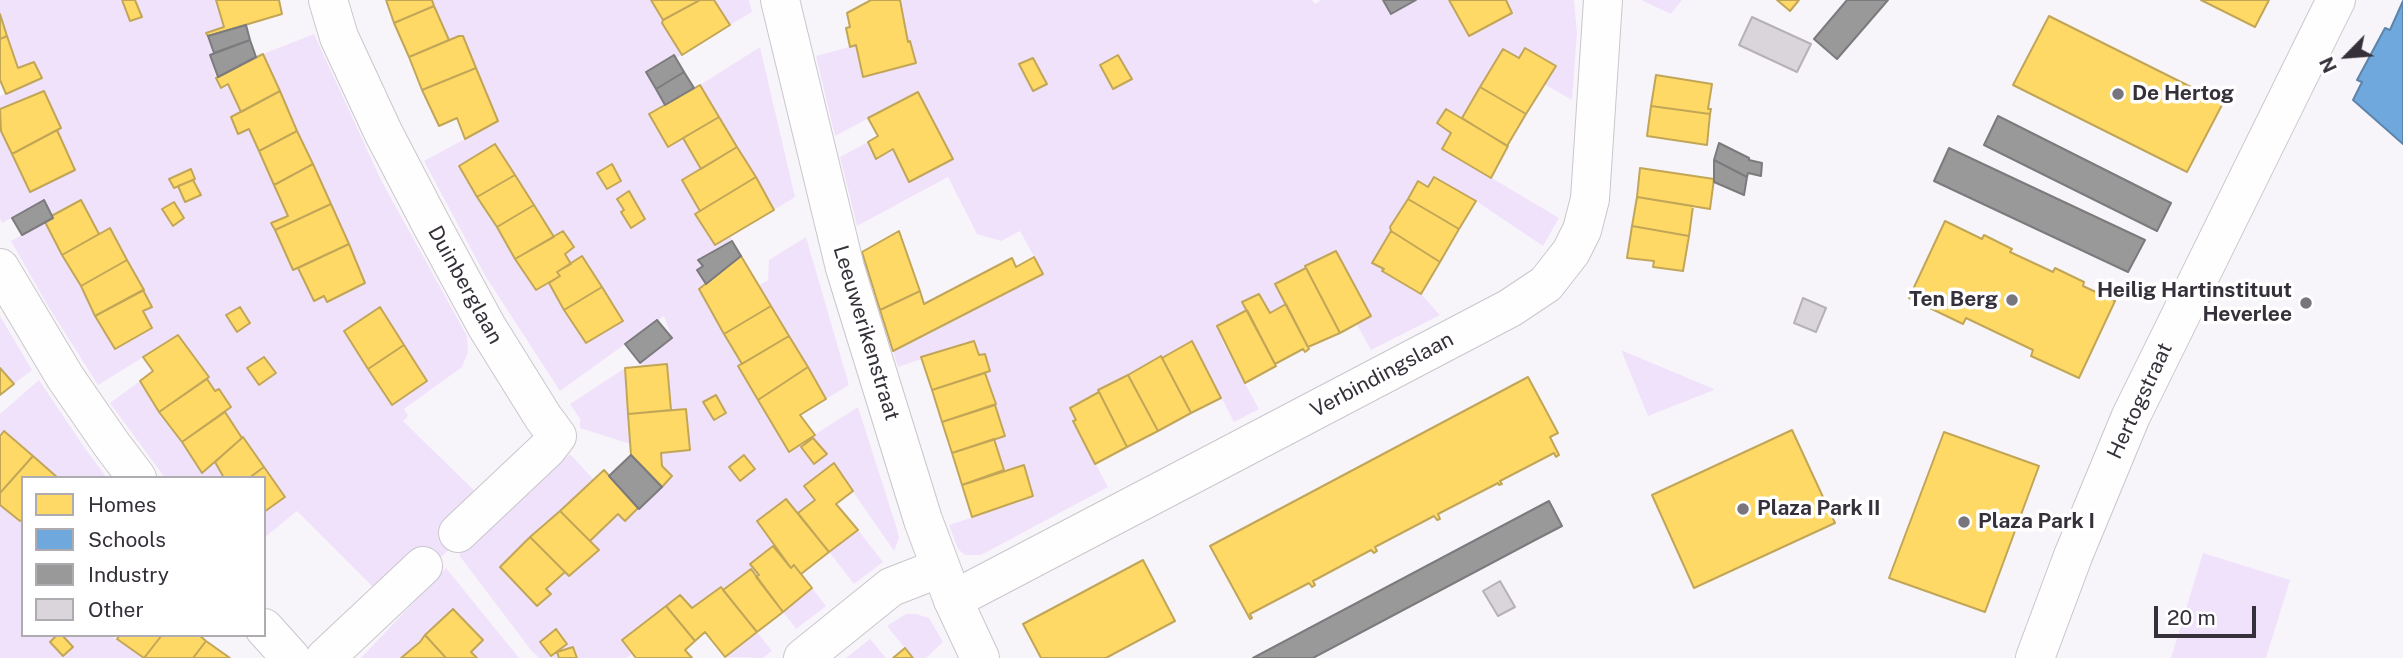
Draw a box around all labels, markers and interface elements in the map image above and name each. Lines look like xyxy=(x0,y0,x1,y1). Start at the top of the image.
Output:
north arrow xyxy=(2312,21,2382,91)
text: N xyxy=(2315,53,2341,76)
place label: De Hertog xyxy=(2132,81,2234,107)
marker: De Hertog xyxy=(2110,86,2126,102)
street label: Duinberglaan xyxy=(422,221,508,349)
street label: Leeuwerikenstraat xyxy=(827,242,905,424)
place label: Heilig Hartinstituut Heverlee xyxy=(2097,278,2292,328)
place label: Ten Berg xyxy=(1909,287,1998,313)
marker: Ten Berg xyxy=(2004,292,2020,308)
marker: Heilig Hartinstituut Heverlee xyxy=(2298,295,2314,311)
street label: Verbindingslaan xyxy=(1306,327,1458,423)
street label: Hertogstraat xyxy=(2102,339,2178,463)
legend xyxy=(21,476,266,637)
text: Homes xyxy=(88,492,156,517)
place label: Plaza Park II xyxy=(1757,496,1880,522)
marker: Plaza Park II xyxy=(1735,501,1751,517)
place label: Plaza Park I xyxy=(1978,509,2095,535)
marker: Plaza Park I xyxy=(1956,514,1972,530)
text: Schools xyxy=(88,527,166,552)
text: Industry xyxy=(88,562,169,587)
scale bar xyxy=(2158,592,2260,636)
text: Other xyxy=(88,597,144,622)
text: 20 m xyxy=(2167,605,2216,630)

